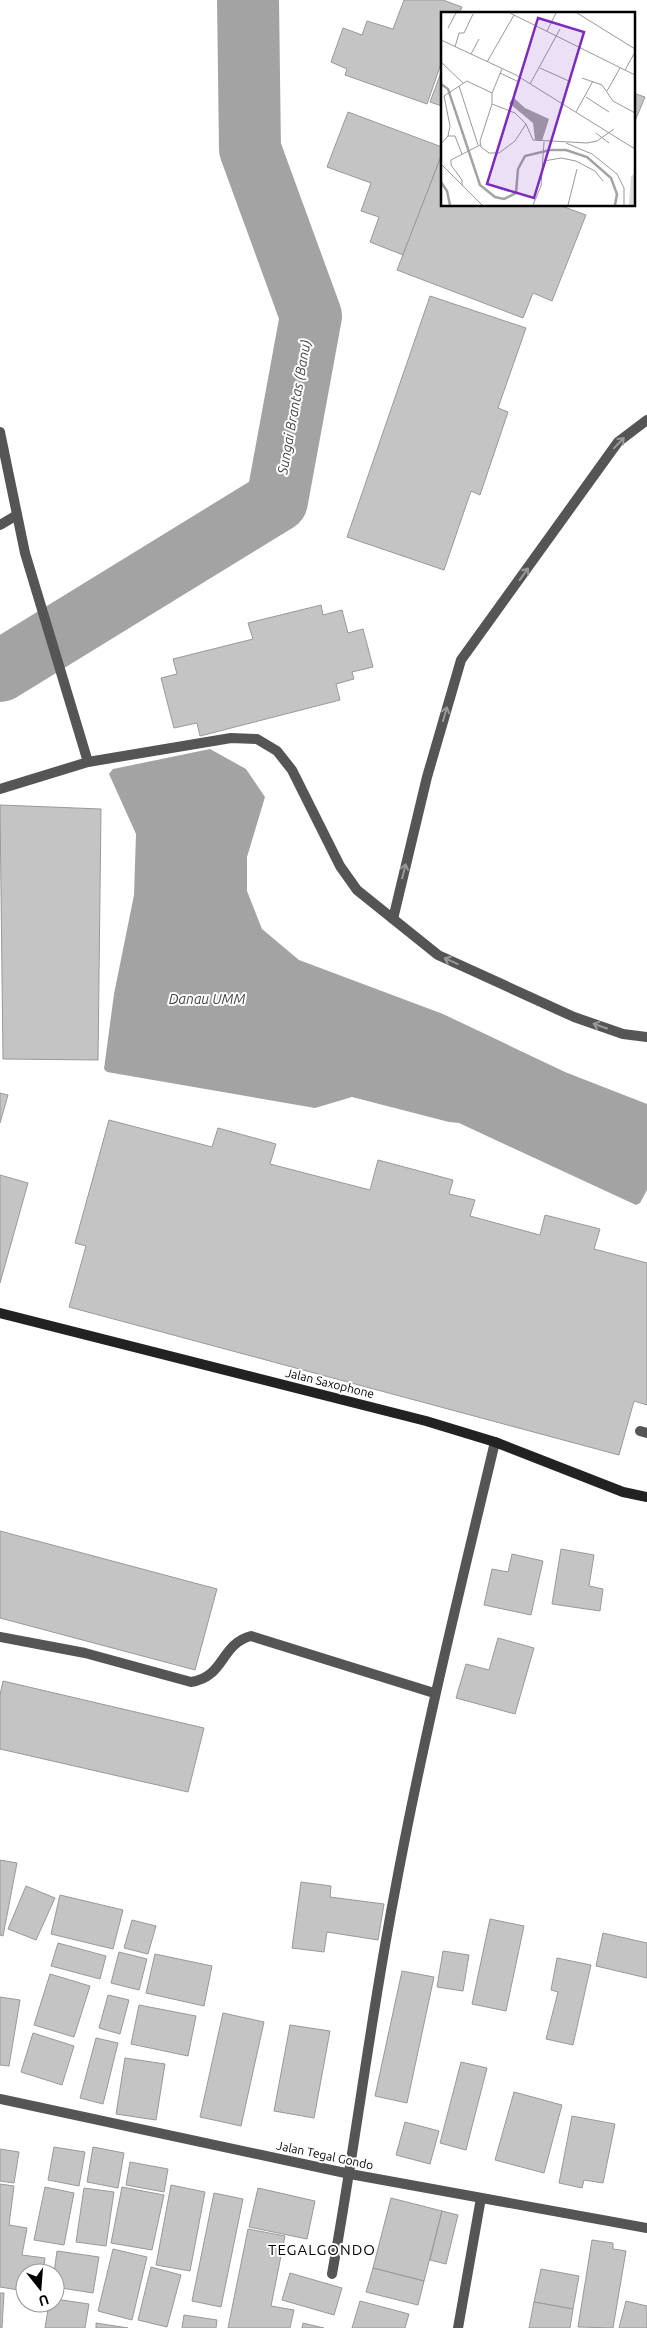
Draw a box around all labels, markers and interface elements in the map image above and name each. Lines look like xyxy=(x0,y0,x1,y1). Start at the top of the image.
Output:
inset map xyxy=(441,12,634,206)
water label: Sungai Brantas (Banu) xyxy=(274,339,314,476)
one-way arrow xyxy=(613,436,625,449)
one-way arrow xyxy=(519,567,529,581)
one-way arrow xyxy=(441,706,451,722)
one-way arrow xyxy=(400,864,409,880)
one-way arrow xyxy=(444,955,459,965)
water label: Danau UMM xyxy=(169,991,245,1007)
one-way arrow xyxy=(593,1021,608,1030)
street label: Jalan Saxophone xyxy=(284,1366,376,1400)
street label: Jalan Tegal Gondo xyxy=(275,2138,375,2172)
district label: TEGALGONDO xyxy=(268,2241,376,2258)
north arrow xyxy=(15,2263,65,2313)
text: U xyxy=(37,2291,51,2310)

